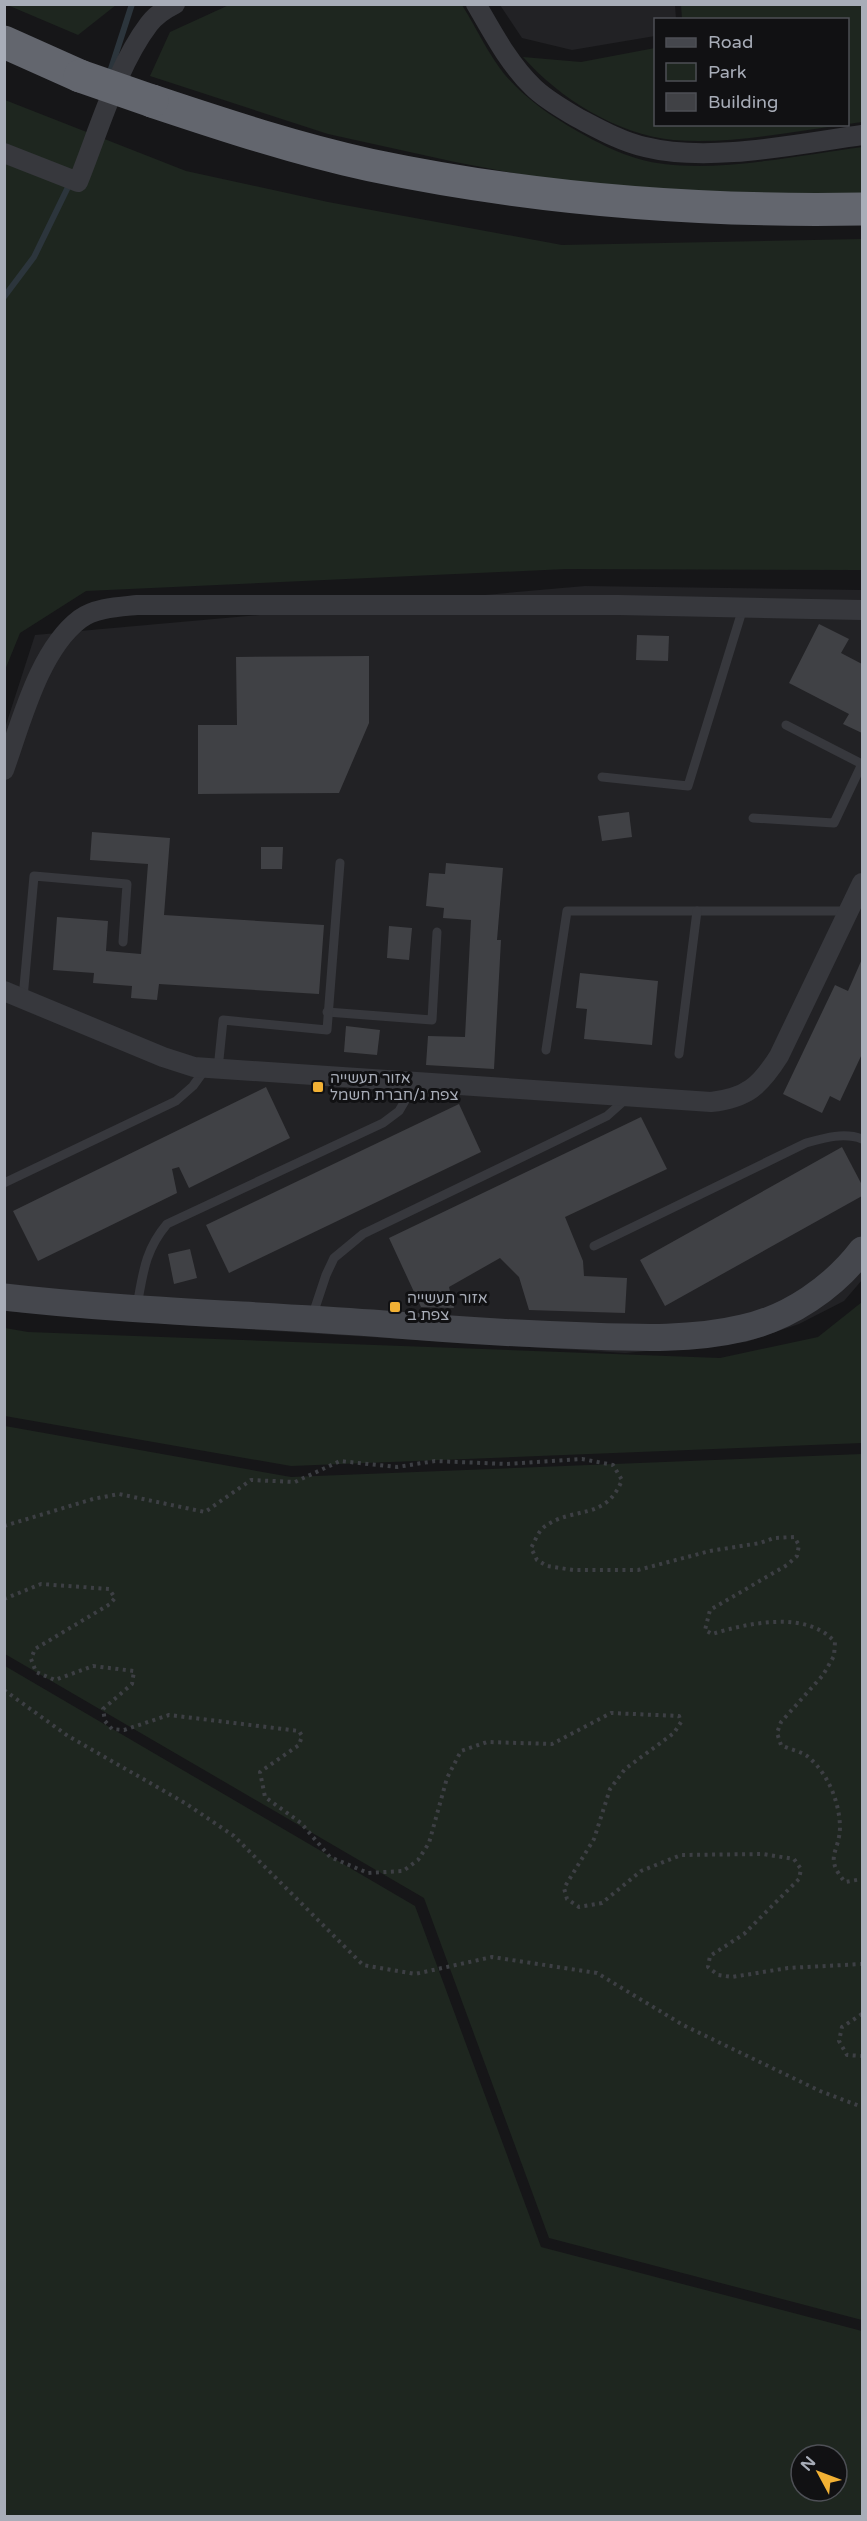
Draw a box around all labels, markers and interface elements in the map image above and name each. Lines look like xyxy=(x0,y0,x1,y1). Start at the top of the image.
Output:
legend xyxy=(654,18,849,126)
text: Road xyxy=(708,31,753,53)
text: Park xyxy=(708,61,747,83)
text: Building xyxy=(708,91,778,113)
place label: אזור תעשייה צפת ג/חברת חשמל xyxy=(330,1069,459,1104)
marker: אזור תעשייה צפת ג/חברת חשמל xyxy=(311,1080,325,1094)
place label: אזור תעשייה צפת ב xyxy=(407,1289,488,1324)
marker: אזור תעשייה צפת ב xyxy=(388,1300,402,1314)
north arrow xyxy=(789,2443,849,2503)
text: N xyxy=(797,2452,820,2475)

